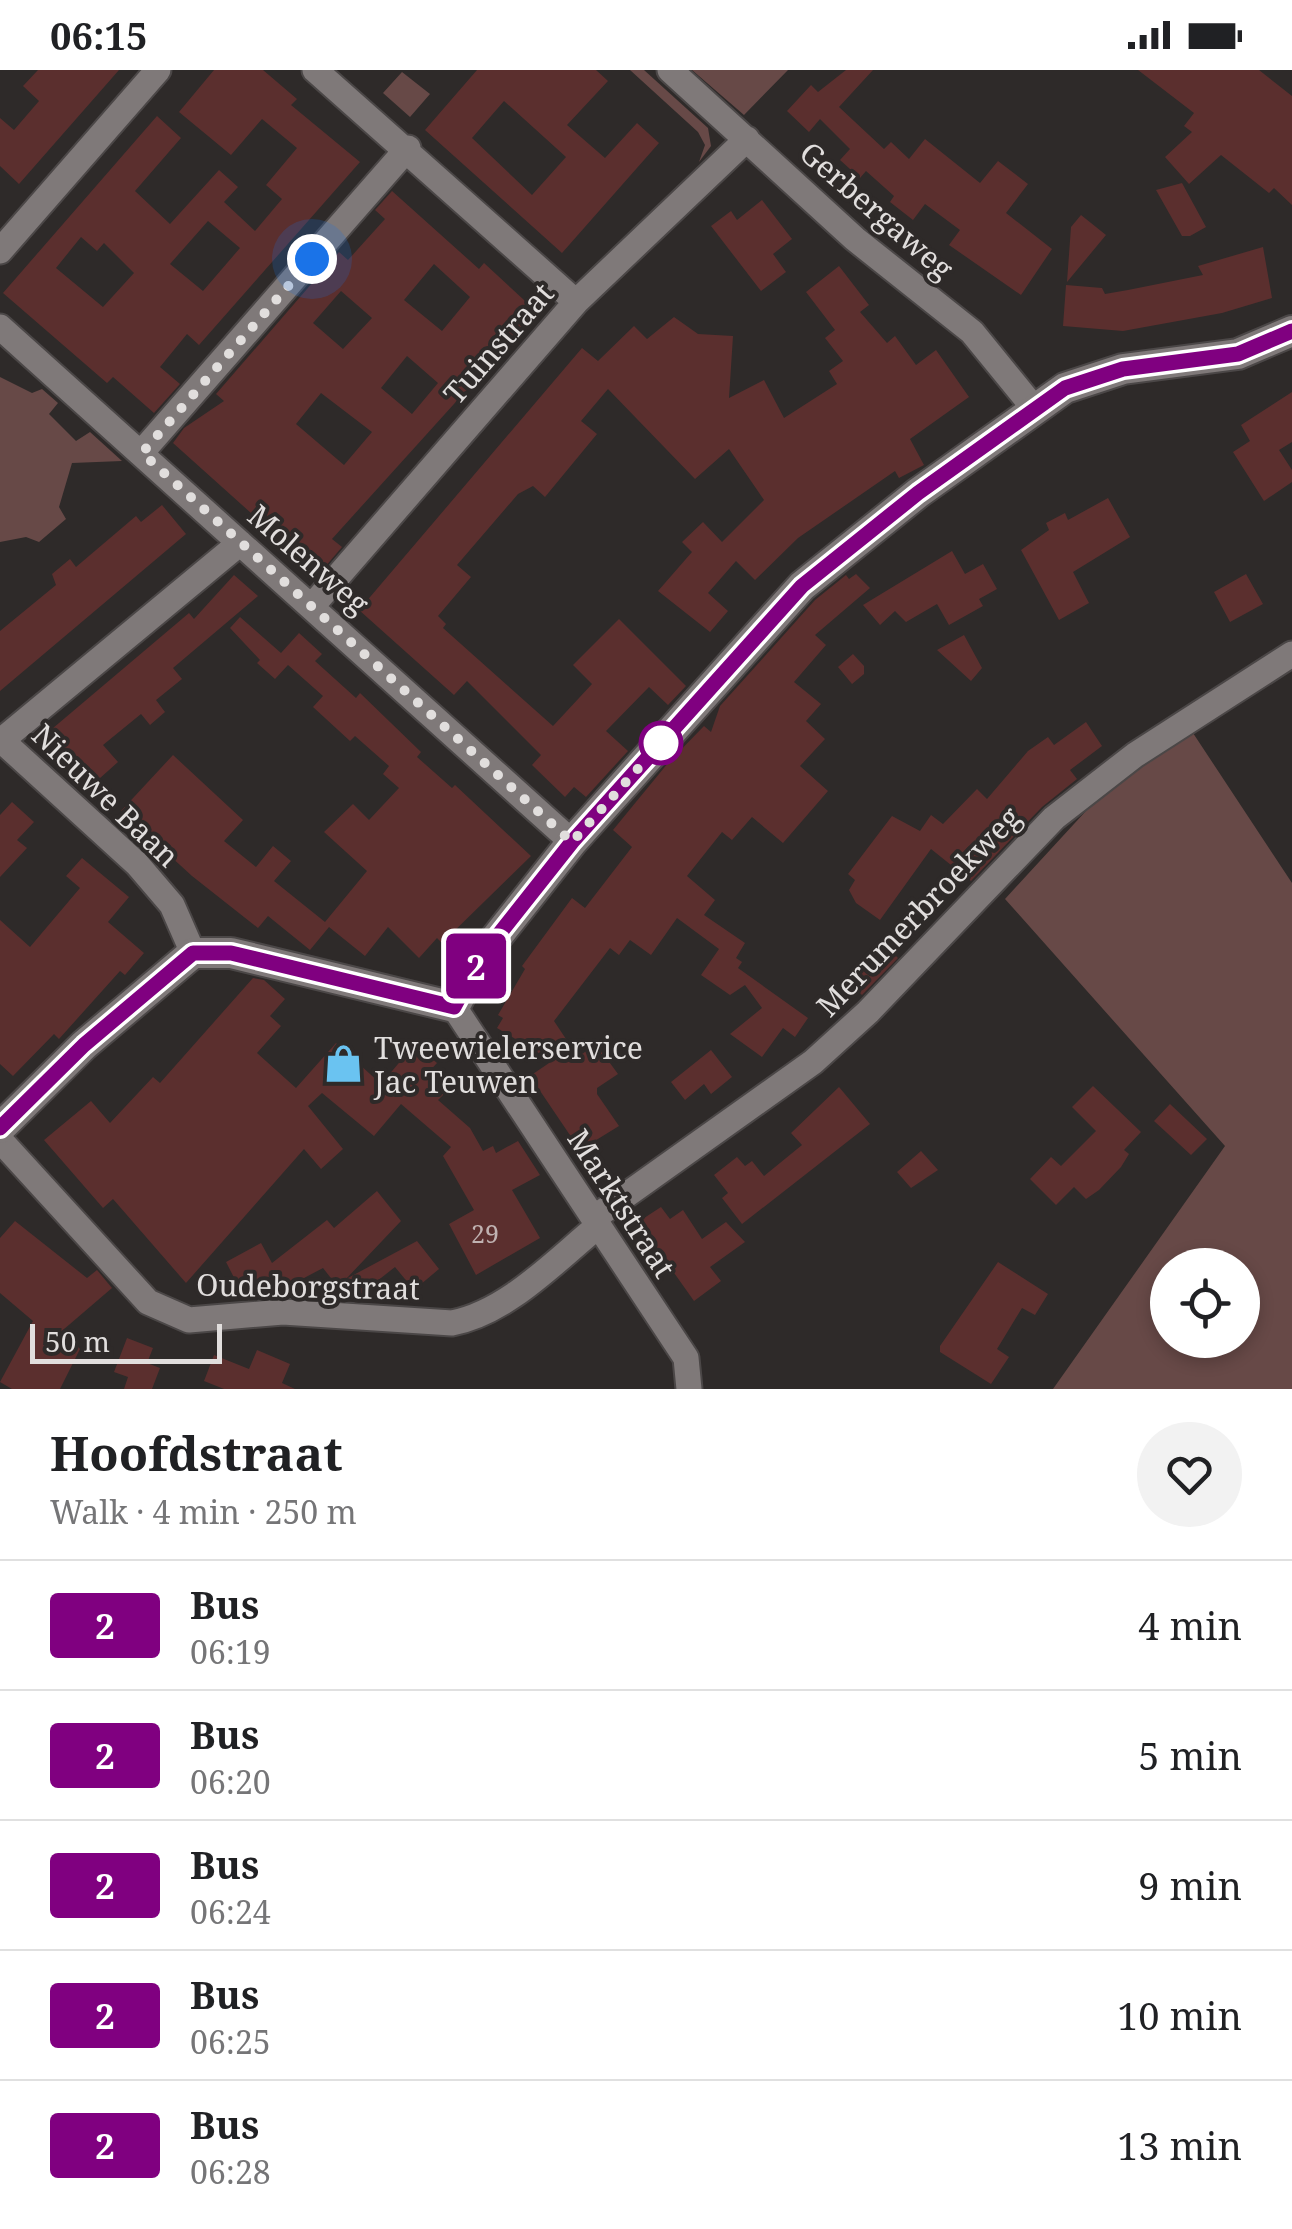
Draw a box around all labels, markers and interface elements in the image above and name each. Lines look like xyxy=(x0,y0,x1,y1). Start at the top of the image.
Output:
text: 06:15 xyxy=(50,9,147,61)
street label: Gerbergaweg xyxy=(791,132,963,288)
your location xyxy=(287,234,337,284)
street label: Tuinstraat xyxy=(434,274,562,412)
street label: Molenweg xyxy=(240,495,378,623)
street label: Nieuwe Baan xyxy=(23,714,189,876)
unlabelled marker xyxy=(640,722,682,764)
street label: Merumerbroekweg xyxy=(807,797,1029,1025)
line badge: 2 xyxy=(444,934,508,998)
text: 2 xyxy=(466,943,486,990)
place label: Tweewielerservice Jac Teuwen xyxy=(373,1027,643,1102)
shop icon: Tweewielerservice Jac Teuwen xyxy=(323,1043,365,1085)
street label: Marktstraat xyxy=(559,1121,685,1285)
house number: 29 xyxy=(471,1216,499,1250)
map controls xyxy=(1150,1248,1260,1358)
button: locate xyxy=(1150,1248,1260,1358)
street label: Oudeborgstraat xyxy=(196,1264,420,1308)
scale bar xyxy=(30,1319,222,1364)
text: 50 m xyxy=(45,1322,110,1360)
text: Hoofdstraat xyxy=(50,1420,343,1485)
button: heart xyxy=(1137,1422,1242,1527)
text: Walk · 4 min · 250 m xyxy=(50,1490,357,1533)
text: Bus xyxy=(190,1578,259,1630)
text: 4 min xyxy=(1138,1599,1242,1651)
text: 2 xyxy=(95,1602,115,1649)
text: 06:19 xyxy=(190,1630,271,1673)
text: Bus xyxy=(190,1708,259,1760)
text: 5 min xyxy=(1138,1729,1242,1781)
text: 2 xyxy=(95,1732,115,1779)
text: 06:20 xyxy=(190,1760,271,1803)
text: Bus xyxy=(190,1838,259,1890)
text: 9 min xyxy=(1138,1859,1242,1911)
text: 2 xyxy=(95,1862,115,1909)
text: 06:24 xyxy=(190,1890,271,1933)
text: Bus xyxy=(190,1968,259,2020)
text: 10 min xyxy=(1117,1989,1242,2041)
text: 2 xyxy=(95,1992,115,2039)
text: 06:25 xyxy=(190,2020,271,2063)
text: Bus xyxy=(190,2098,259,2150)
text: 13 min xyxy=(1117,2119,1242,2171)
text: 2 xyxy=(95,2122,115,2169)
text: 06:28 xyxy=(190,2150,271,2193)

